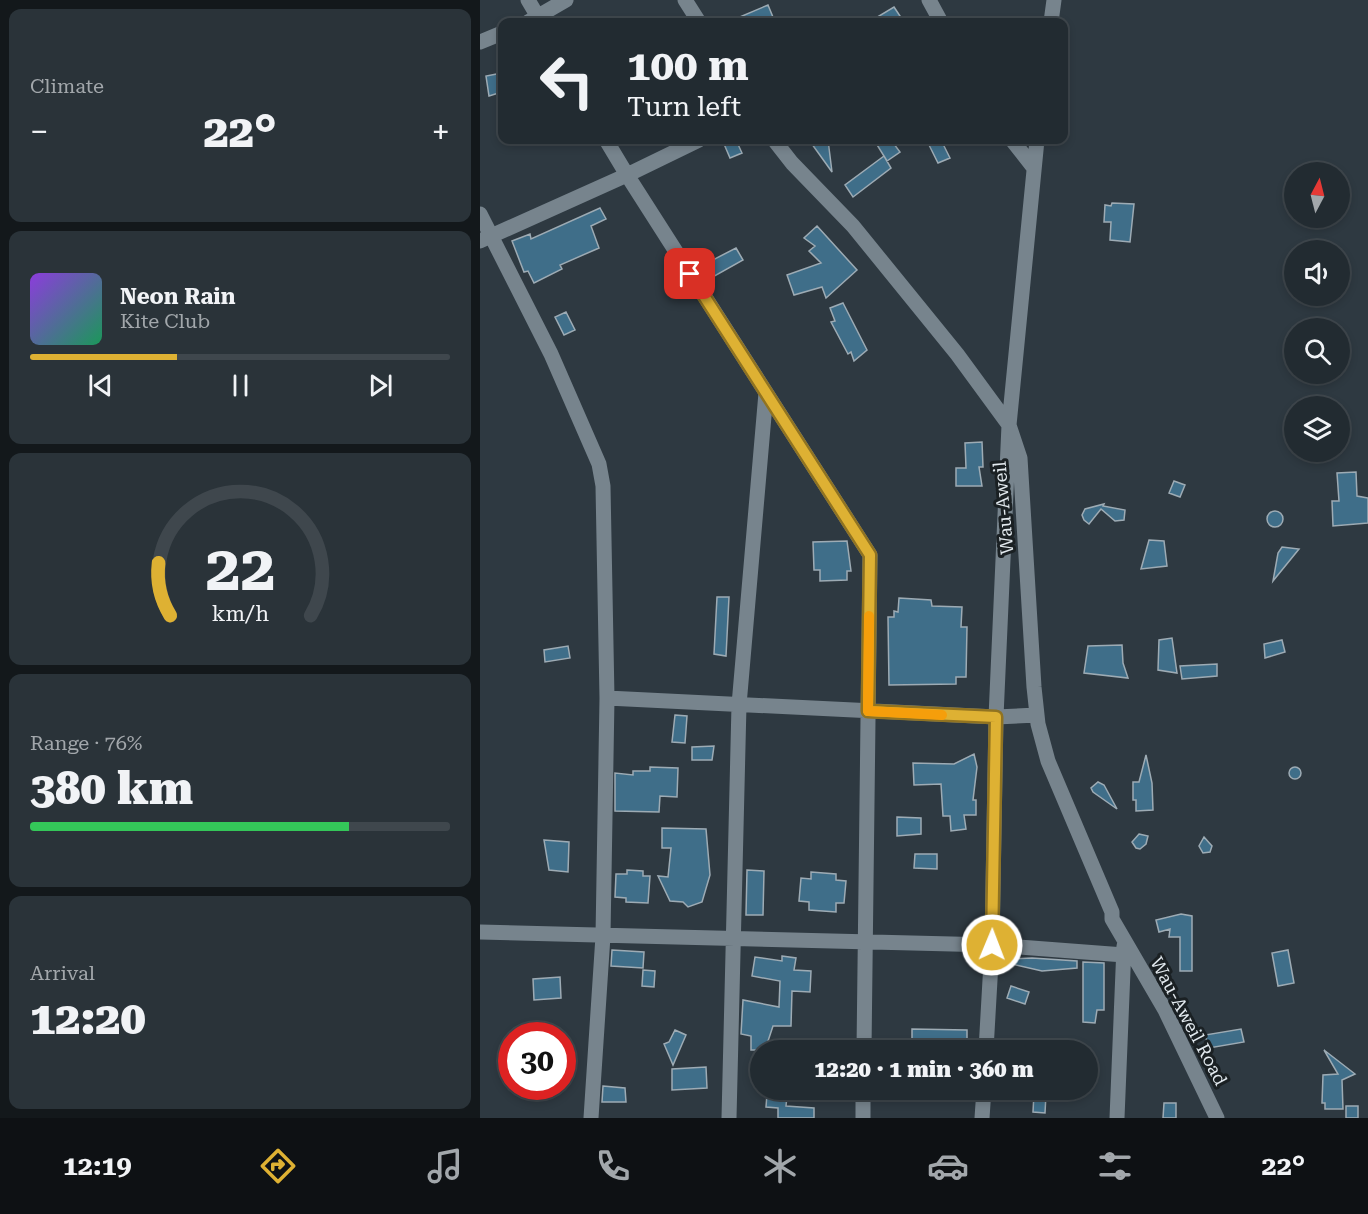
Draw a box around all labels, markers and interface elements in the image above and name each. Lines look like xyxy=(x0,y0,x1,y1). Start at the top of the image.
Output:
text: 100 m xyxy=(627,41,749,90)
icon: left xyxy=(528,42,606,120)
text: Climate xyxy=(30,74,104,98)
text: Turn left xyxy=(627,91,741,123)
text: 22° xyxy=(204,105,277,158)
text: − xyxy=(30,112,48,151)
text: + xyxy=(432,112,450,151)
north arrow xyxy=(1284,162,1350,228)
map controls xyxy=(1284,162,1350,462)
button: sound xyxy=(1284,240,1350,306)
pin xyxy=(664,248,715,299)
icon: arrive xyxy=(673,257,706,290)
text: Neon Rain xyxy=(120,284,235,309)
text: Kite Club xyxy=(120,309,210,333)
button: search xyxy=(1284,318,1350,384)
icon: previous xyxy=(84,369,117,402)
icon: pause xyxy=(224,369,257,402)
icon: next xyxy=(364,369,397,402)
button: layers xyxy=(1284,396,1350,462)
street label: Wau-Aweil xyxy=(988,460,1018,555)
text: 22 xyxy=(205,532,275,605)
text: km/h xyxy=(211,601,269,626)
text: Range · 76% xyxy=(30,731,142,755)
text: 380 km xyxy=(30,762,193,815)
position arrow xyxy=(960,913,1024,977)
street label: Wau-Aweil Road xyxy=(1146,953,1232,1089)
text: Arrival xyxy=(30,961,95,985)
text: 12:20 xyxy=(30,992,146,1045)
speed limit sign: 30 xyxy=(498,1022,576,1100)
text: 12:20 · 1 min · 360 m xyxy=(814,1057,1034,1082)
icon: directions xyxy=(257,1145,299,1187)
icon: music xyxy=(424,1145,466,1187)
icon: phone xyxy=(592,1145,634,1187)
icon: climate xyxy=(759,1145,801,1187)
icon: car xyxy=(927,1145,969,1187)
icon: filters xyxy=(1094,1145,1136,1187)
text: 12:19 xyxy=(63,1150,132,1182)
text: 22° xyxy=(1262,1150,1305,1182)

